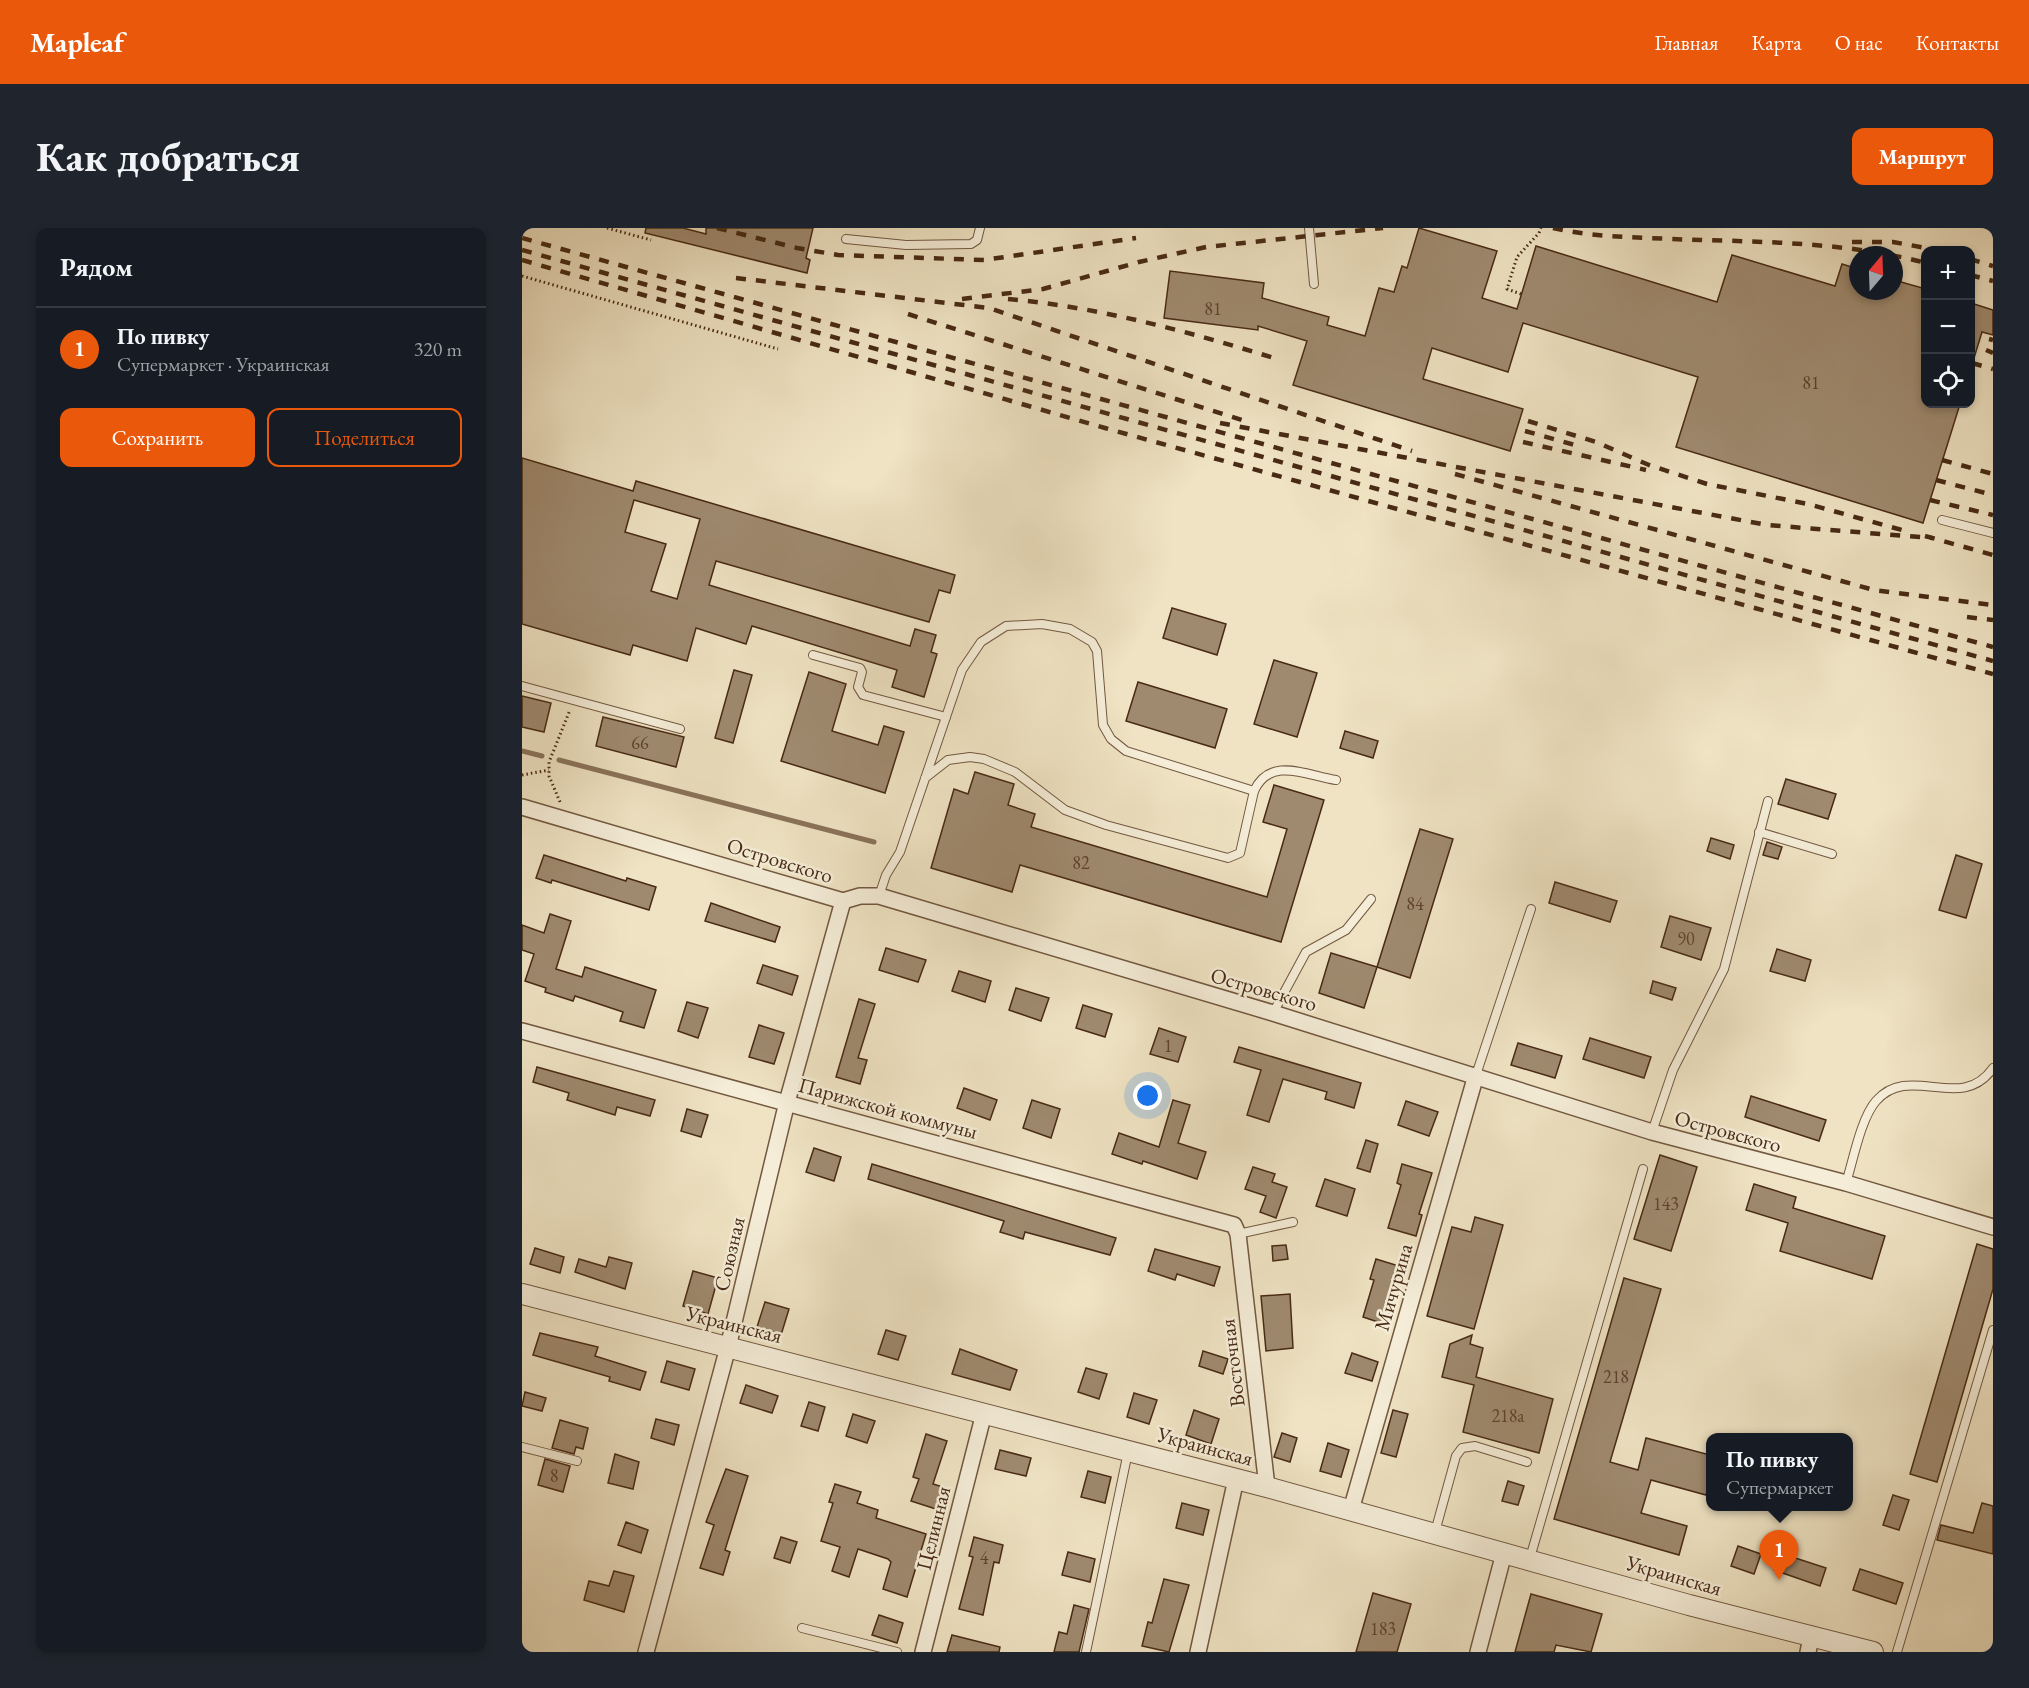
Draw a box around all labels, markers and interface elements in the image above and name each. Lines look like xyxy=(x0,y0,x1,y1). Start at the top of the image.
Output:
text: Mapleaf xyxy=(30,24,124,60)
text: Главная xyxy=(1654,29,1718,56)
text: Карта xyxy=(1751,29,1802,56)
text: О нас xyxy=(1835,29,1883,56)
text: Контакты xyxy=(1916,29,1999,56)
button: Маршрут xyxy=(1852,128,1993,185)
text: Как добраться xyxy=(36,129,300,184)
north arrow xyxy=(1849,246,1903,300)
map controls xyxy=(1921,246,1975,408)
button: + xyxy=(1921,246,1975,300)
text: Рядом xyxy=(60,250,133,284)
house number: 81 xyxy=(1204,297,1222,320)
button: − xyxy=(1921,300,1975,354)
text: По пивку xyxy=(117,322,209,351)
text: 1 xyxy=(74,336,85,362)
text: 320 m xyxy=(414,336,462,362)
text: Супермаркет · Украинская xyxy=(117,351,329,377)
button: locate xyxy=(1921,354,1975,408)
house number: 81 xyxy=(1802,371,1820,394)
button: Сохранить xyxy=(60,408,255,467)
button: Поделиться xyxy=(267,408,462,467)
house number: 66 xyxy=(631,731,649,754)
street label: Островского xyxy=(724,831,836,889)
house number: 82 xyxy=(1072,851,1090,874)
house number: 84 xyxy=(1406,892,1424,915)
house number: 90 xyxy=(1677,927,1695,950)
street label: Островского xyxy=(1208,961,1320,1017)
house number: 1 xyxy=(1164,1034,1172,1057)
street label: Парижской коммуны xyxy=(795,1071,981,1145)
your location xyxy=(1133,1081,1162,1110)
street label: Островского xyxy=(1672,1104,1784,1158)
house number: 143 xyxy=(1653,1192,1679,1215)
street label: Союзная xyxy=(707,1214,751,1294)
street label: Мичурина xyxy=(1368,1239,1419,1334)
street label: Украинская xyxy=(682,1299,785,1349)
street label: Восточная xyxy=(1213,1317,1251,1409)
house number: 218 xyxy=(1603,1365,1629,1388)
house number: 218а xyxy=(1491,1404,1525,1427)
street label: Украинская xyxy=(1153,1420,1256,1472)
popup xyxy=(1706,1433,1853,1511)
text: По пивку xyxy=(1726,1445,1818,1474)
house number: 8 xyxy=(550,1464,558,1487)
text: Супермаркет xyxy=(1726,1474,1833,1500)
street label: Целинная xyxy=(910,1483,956,1573)
pin: 1 xyxy=(1760,1530,1798,1580)
house number: 4 xyxy=(980,1546,989,1569)
street label: Украинская xyxy=(1622,1548,1725,1602)
house number: 183 xyxy=(1370,1617,1396,1640)

